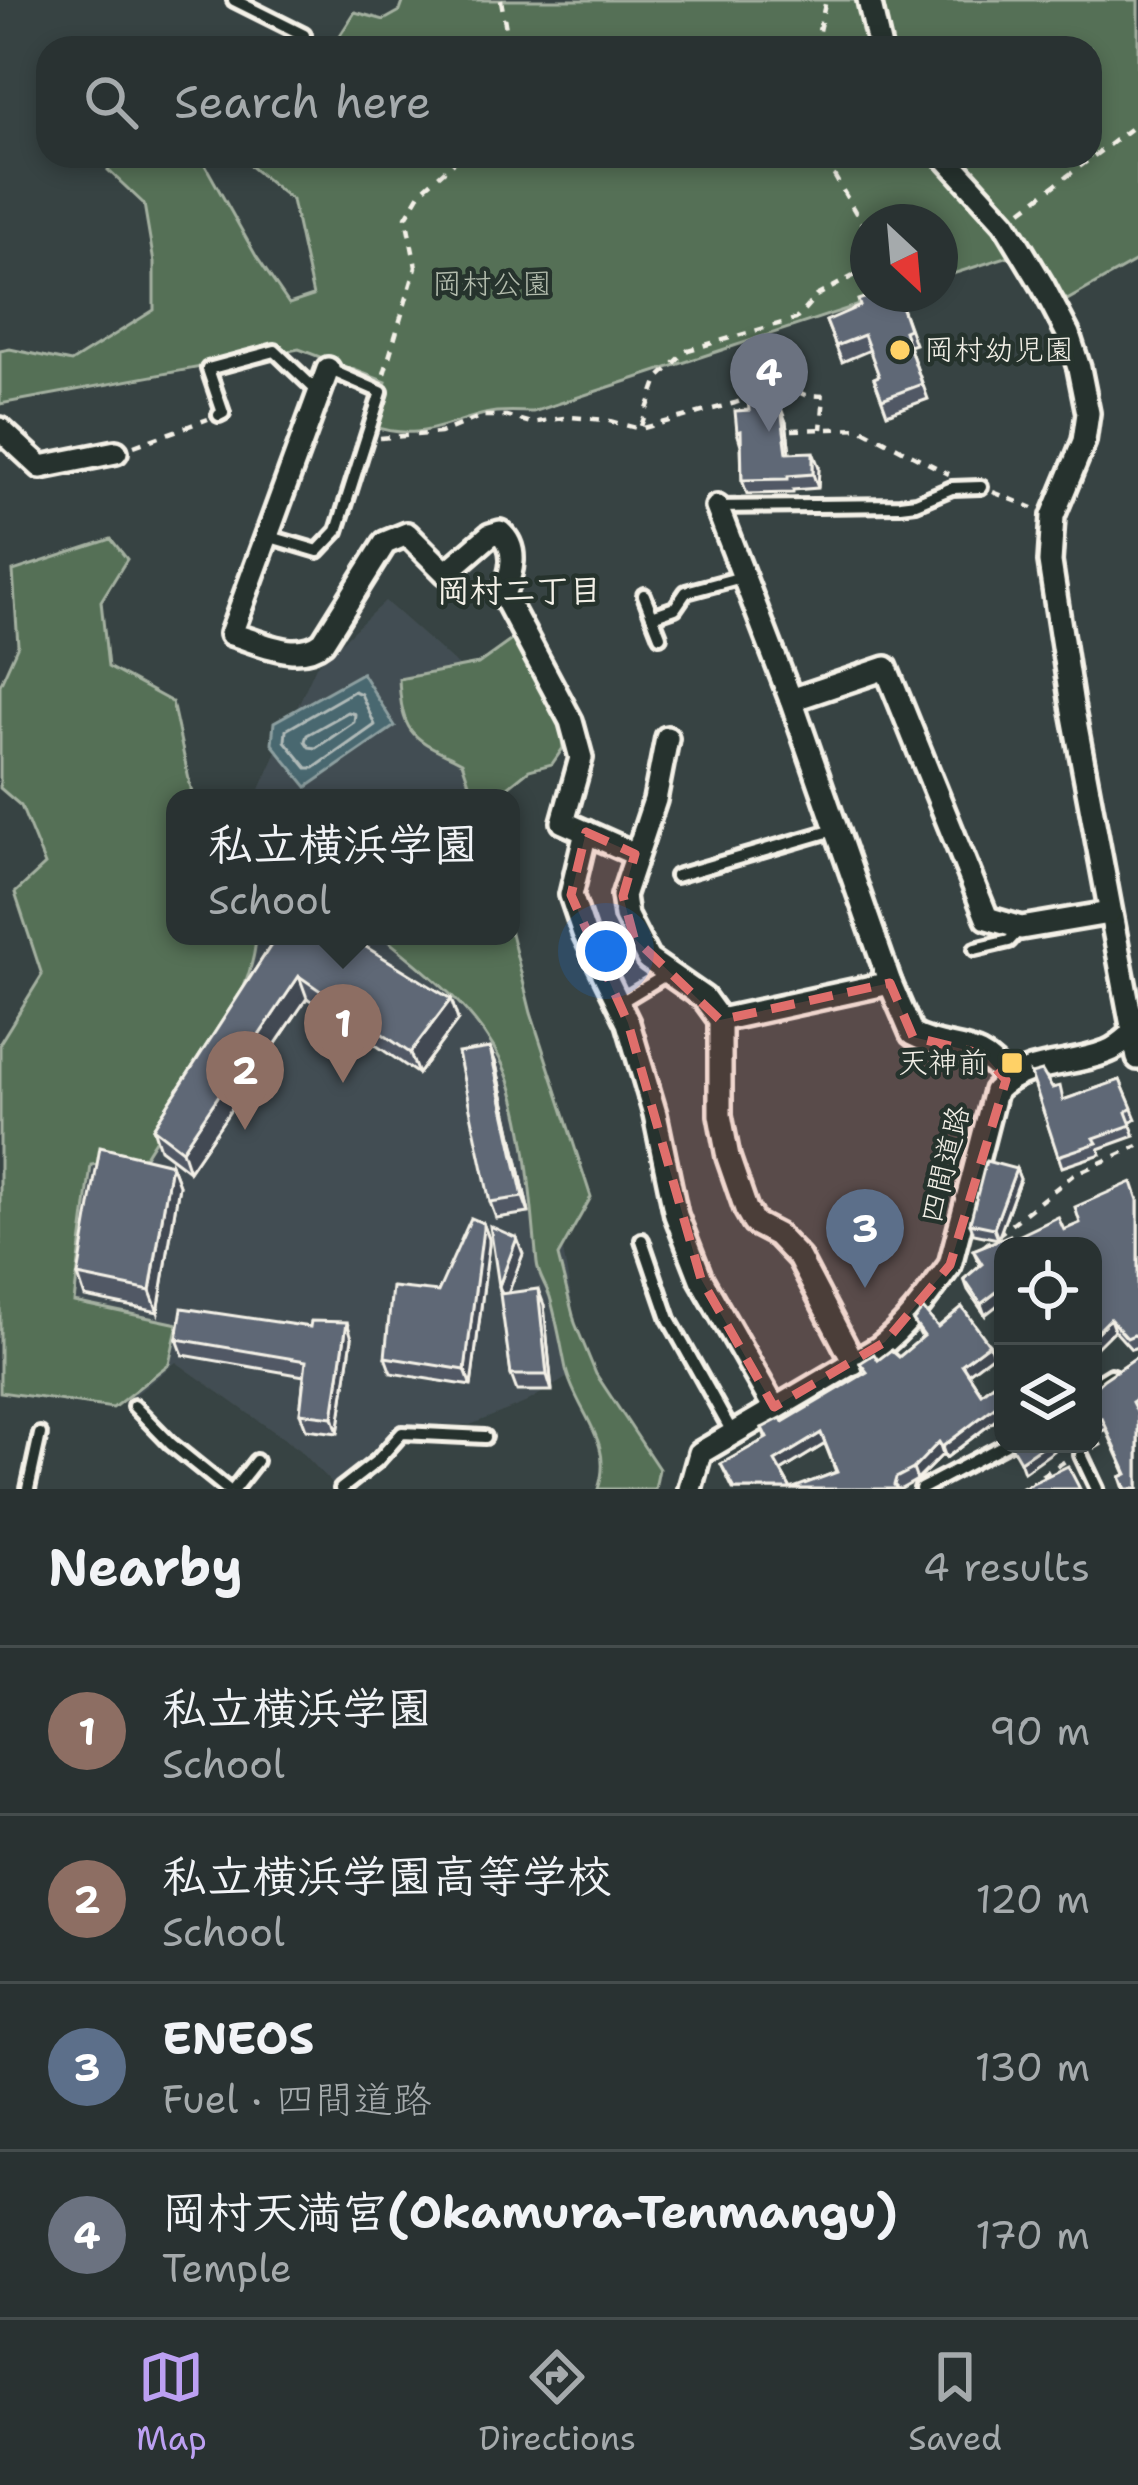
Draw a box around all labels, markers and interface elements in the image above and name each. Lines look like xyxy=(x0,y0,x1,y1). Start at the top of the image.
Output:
search box xyxy=(36,36,1102,168)
icon: search xyxy=(78,69,144,135)
text: Search here xyxy=(174,72,431,132)
north arrow xyxy=(850,204,958,312)
park label: 岡村公園 xyxy=(432,263,552,304)
place label: 岡村幼児園 xyxy=(924,329,1074,370)
pin: 4 xyxy=(730,333,808,432)
marker: 岡村幼児園 xyxy=(887,337,913,363)
district label: 岡村二丁目 xyxy=(437,568,602,613)
popup xyxy=(166,789,520,945)
text: 私立横浜学園 xyxy=(208,814,478,874)
text: School xyxy=(208,874,331,926)
your location xyxy=(576,921,636,981)
pin: 1 xyxy=(304,984,382,1083)
pin: 2 xyxy=(206,1031,284,1130)
place label: 天神前 xyxy=(898,1042,988,1083)
marker: 天神前 xyxy=(999,1050,1025,1076)
street label: 四間道路 xyxy=(910,1101,979,1227)
pin: 3 xyxy=(826,1189,904,1288)
map controls xyxy=(994,1237,1102,1453)
button: locate xyxy=(994,1237,1102,1345)
button: layers xyxy=(994,1345,1102,1453)
text: Nearby xyxy=(48,1533,243,1601)
text: 4 results xyxy=(923,1541,1090,1593)
text: 私立横浜学園 xyxy=(162,1678,432,1738)
text: 1 xyxy=(78,1705,96,1757)
text: 90 m xyxy=(989,1705,1090,1757)
text: School xyxy=(162,1738,285,1790)
text: 私立横浜学園高等学校 xyxy=(162,1846,612,1906)
text: 2 xyxy=(73,1873,101,1925)
text: 120 m xyxy=(975,1873,1090,1925)
text: School xyxy=(162,1906,285,1958)
text: ENEOS xyxy=(162,2008,314,2068)
text: 3 xyxy=(73,2041,101,2093)
text: 130 m xyxy=(975,2041,1090,2093)
text: Fuel · 四間道路 xyxy=(162,2073,432,2125)
text: 岡村天満宮(Okamura-Tenmangu) xyxy=(162,2182,898,2242)
text: 4 xyxy=(73,2209,101,2261)
text: 170 m xyxy=(975,2209,1090,2261)
text: Temple xyxy=(162,2242,292,2294)
tab: Map xyxy=(136,2344,207,2461)
tab: Directions xyxy=(479,2344,636,2461)
tab: Saved xyxy=(908,2344,1002,2461)

